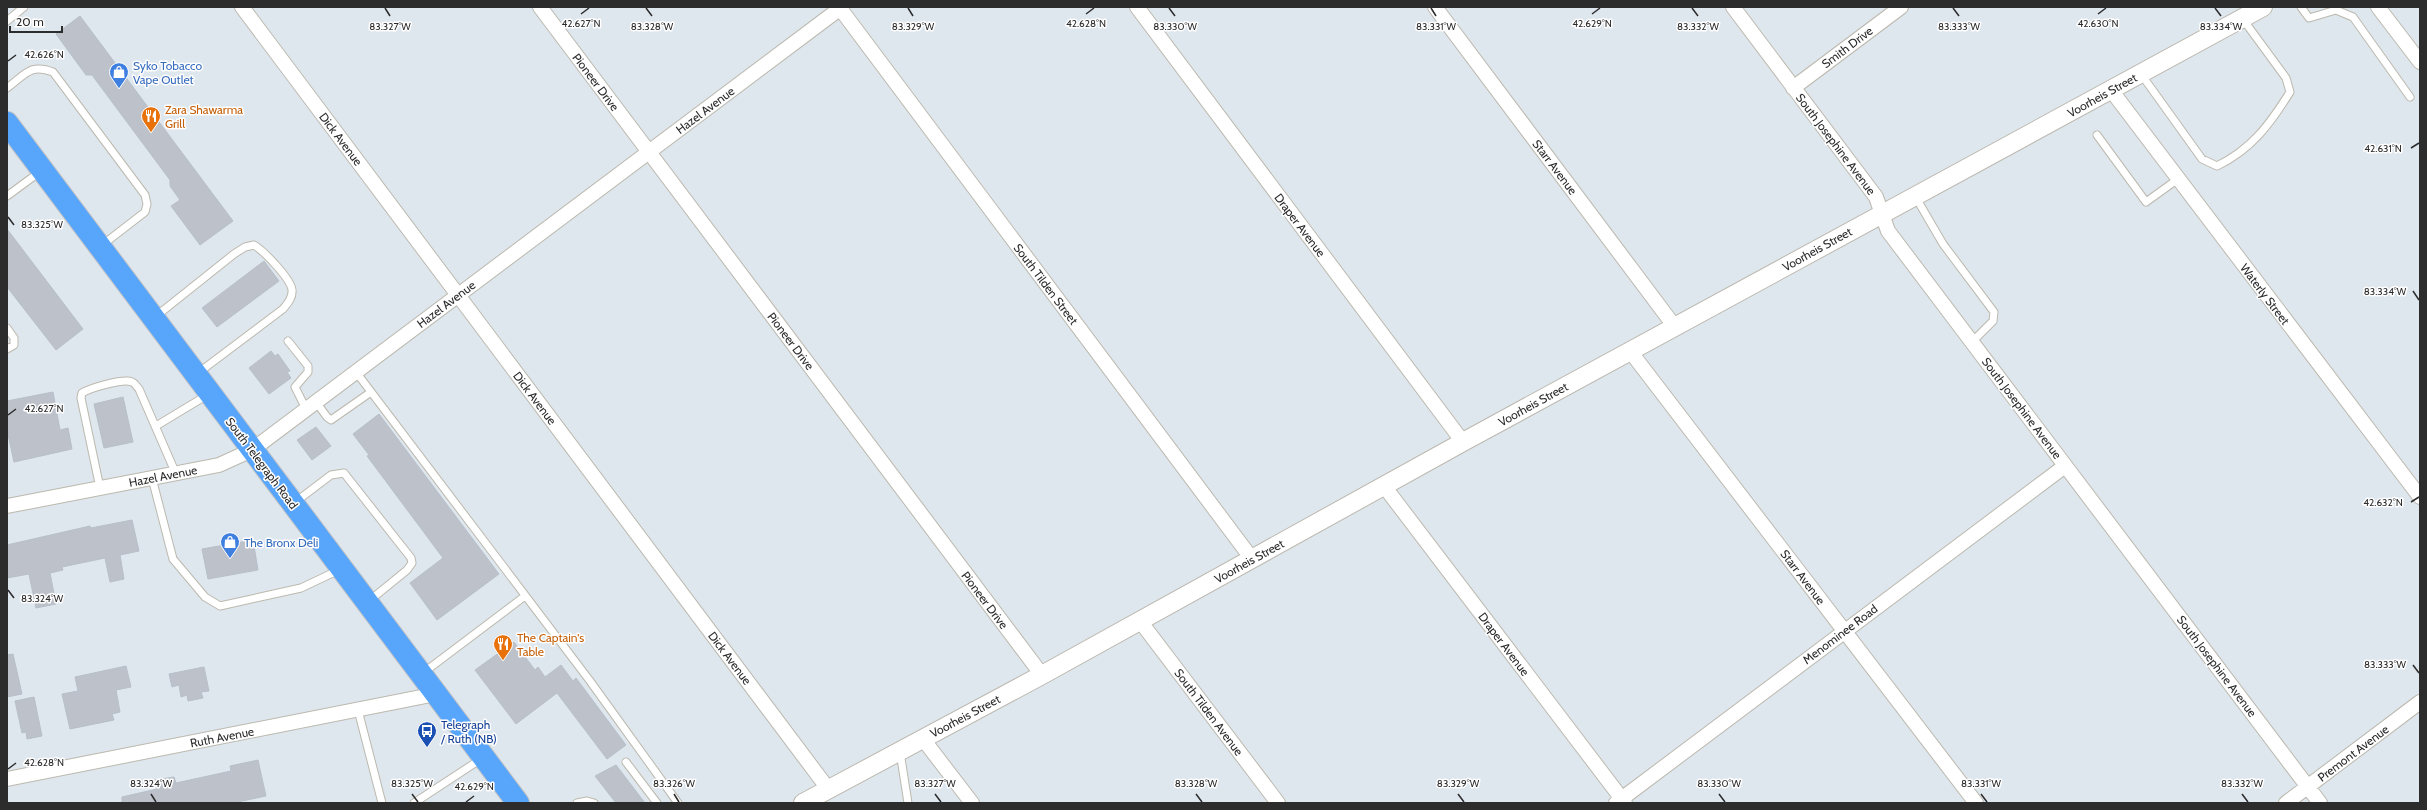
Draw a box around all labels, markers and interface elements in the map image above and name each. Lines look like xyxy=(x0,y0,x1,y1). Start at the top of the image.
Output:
scale bar xyxy=(10,8,62,34)
text: 20 m xyxy=(16,14,44,29)
text: 42.627°N xyxy=(561,17,601,30)
text: 42.628°N xyxy=(1066,17,1106,30)
text: 42.629°N xyxy=(1572,17,1612,30)
text: 42.630°N xyxy=(2077,17,2119,30)
text: 83.327°W xyxy=(369,20,411,33)
text: 83.328°W xyxy=(631,20,674,33)
text: 83.329°W xyxy=(892,20,935,33)
text: 83.330°W xyxy=(1153,20,1197,33)
text: 83.331°W xyxy=(1416,20,1457,33)
text: 83.332°W xyxy=(1677,20,1720,33)
text: 83.333°W xyxy=(1938,20,1981,33)
text: 83.334°W xyxy=(2200,20,2243,33)
street label: Smith Drive xyxy=(1818,23,1876,71)
text: 42.626°N xyxy=(24,48,64,61)
street label: Pioneer Drive xyxy=(569,50,623,114)
place label: Syko Tobacco Vape Outlet xyxy=(133,58,202,87)
shop icon: Syko Tobacco Vape Outlet xyxy=(108,61,130,89)
street label: Voorheis Street xyxy=(2065,70,2139,120)
street label: Hazel Avenue xyxy=(673,83,737,137)
street label: South Josephine Avenue xyxy=(1793,90,1879,198)
place label: Zara Shawarma Grill xyxy=(165,102,243,131)
restaurant icon: Zara Shawarma Grill xyxy=(140,105,162,133)
street label: Dick Avenue xyxy=(316,109,366,169)
street label: Starr Avenue xyxy=(1529,137,1581,197)
text: 42.631°N xyxy=(2364,142,2402,155)
street label: Draper Avenue xyxy=(1271,190,1329,260)
text: 83.325°W xyxy=(21,218,64,231)
street label: Voorheis Street xyxy=(1780,224,1854,274)
street label: South Tilden Street xyxy=(1011,240,1081,328)
street label: Waterly Street xyxy=(2237,260,2293,328)
street label: Hazel Avenue xyxy=(414,277,478,331)
text: 83.334°W xyxy=(2364,285,2407,298)
street label: Pioneer Drive xyxy=(764,309,818,373)
street label: South Josephine Avenue xyxy=(1979,354,2065,462)
street label: Dick Avenue xyxy=(510,368,560,428)
street label: Voorheis Street xyxy=(1496,379,1570,429)
text: 42.627°N xyxy=(24,402,64,415)
street label: South Telegraph Road xyxy=(223,414,301,512)
street label: Hazel Avenue xyxy=(128,462,198,490)
text: 42.632°N xyxy=(2363,496,2403,509)
shop icon: The Bronx Deli xyxy=(219,531,241,559)
place label: The Bronx Deli xyxy=(244,535,318,550)
street label: Voorheis Street xyxy=(1212,536,1286,586)
street label: Starr Avenue xyxy=(1777,547,1829,607)
street label: Pioneer Drive xyxy=(958,568,1012,632)
text: 83.324°W xyxy=(21,592,64,605)
street label: Menominee Road xyxy=(1800,601,1880,667)
street label: Draper Avenue xyxy=(1475,609,1533,679)
street label: South Josephine Avenue xyxy=(2174,612,2260,720)
street label: Dick Avenue xyxy=(705,628,755,688)
place label: The Captain's Table xyxy=(517,630,584,659)
restaurant icon: The Captain's Table xyxy=(492,633,514,661)
text: 83.333°W xyxy=(2364,658,2407,671)
street label: South Tilden Avenue xyxy=(1171,666,1247,758)
street label: Voorheis Street xyxy=(927,691,1003,741)
place label: Telegraph / Ruth (NB) xyxy=(440,717,497,746)
bus stop icon: Telegraph / Ruth (NB) xyxy=(416,720,438,748)
street label: Premont Avenue xyxy=(2315,721,2391,785)
street label: Ruth Avenue xyxy=(189,723,255,751)
text: 42.628°N xyxy=(24,756,64,769)
text: 83.324°W xyxy=(130,777,173,790)
text: 83.325°W xyxy=(391,777,434,790)
text: 83.326°W xyxy=(653,777,696,790)
text: 83.327°W xyxy=(914,777,956,790)
text: 83.328°W xyxy=(1175,777,1218,790)
text: 83.329°W xyxy=(1437,777,1480,790)
text: 83.330°W xyxy=(1697,777,1741,790)
text: 83.331°W xyxy=(1961,777,2002,790)
text: 83.332°W xyxy=(2221,777,2264,790)
text: 42.629°N xyxy=(454,780,494,793)

